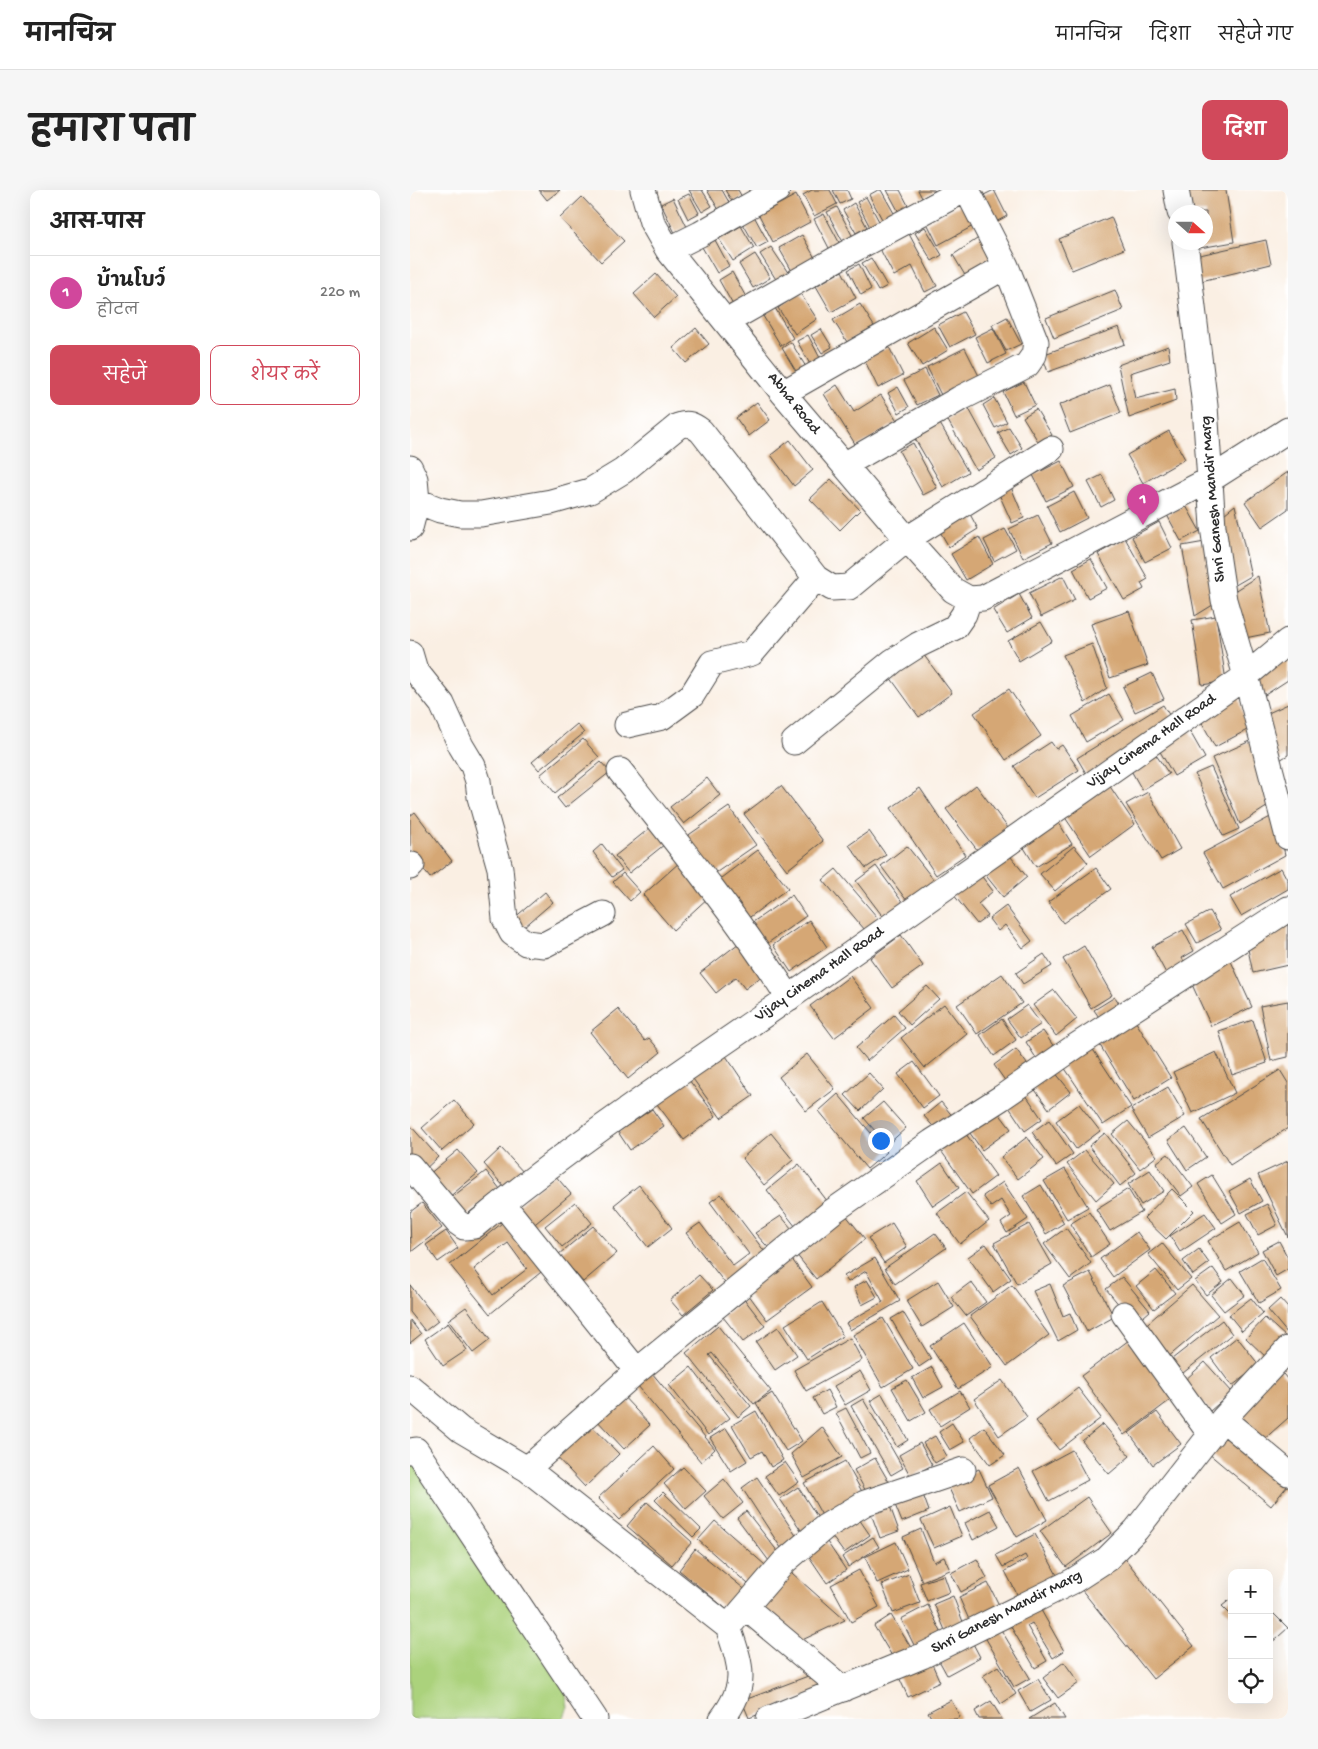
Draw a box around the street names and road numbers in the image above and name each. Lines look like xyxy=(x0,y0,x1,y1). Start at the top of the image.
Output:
street label: Abha Road xyxy=(762,369,825,440)
street label: Shri Ganesh Mandir Marg xyxy=(1197,415,1231,583)
street label: Vijay Cinema Hall Road xyxy=(1083,689,1222,794)
street label: Vijay Cinema Hall Road xyxy=(751,922,890,1027)
street label: Shri Ganesh Mandir Marg xyxy=(928,1567,1086,1659)

